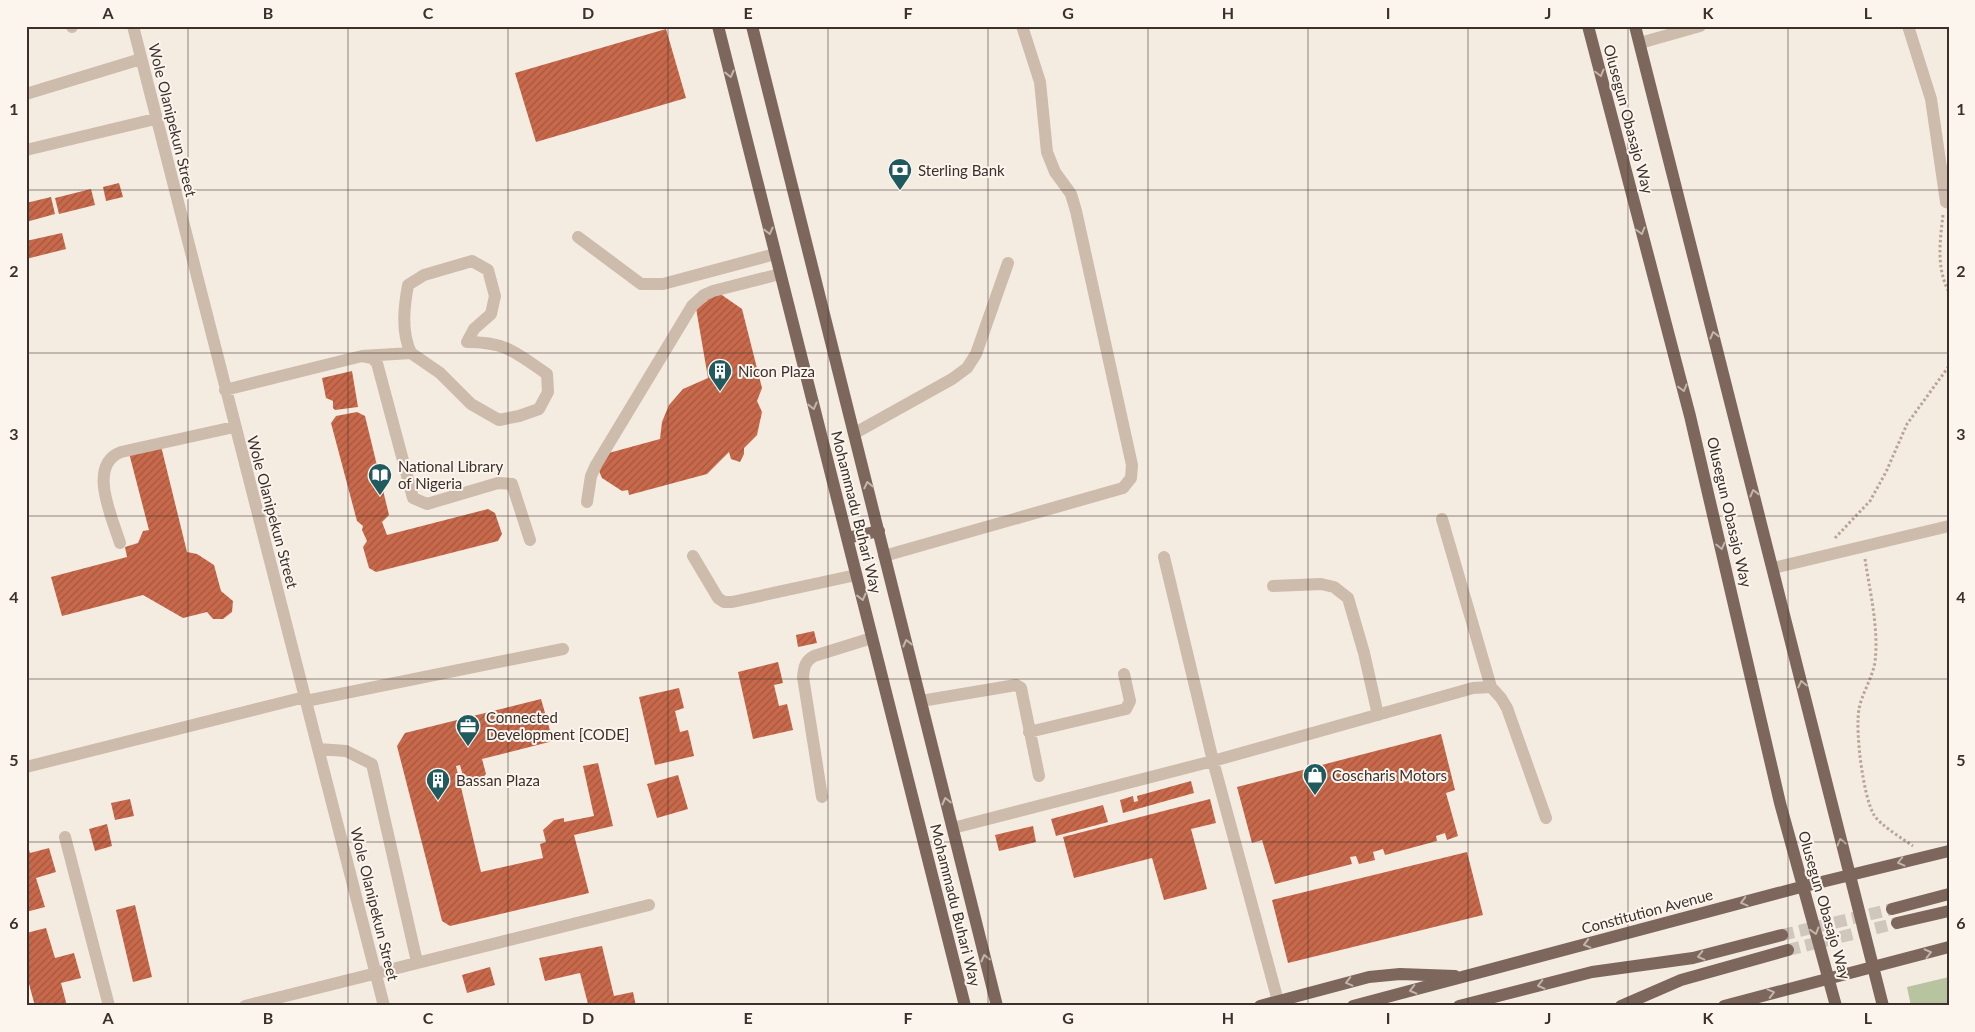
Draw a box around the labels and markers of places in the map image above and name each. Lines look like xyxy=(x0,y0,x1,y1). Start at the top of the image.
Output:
bank icon: Sterling Bank xyxy=(887,157,913,191)
place label: Sterling Bank xyxy=(918,161,1005,179)
building icon: Nicon Plaza xyxy=(707,358,733,392)
place label: Nicon Plaza xyxy=(738,362,815,380)
place label: National Library of Nigeria xyxy=(398,457,503,492)
library icon: National Library of Nigeria xyxy=(367,462,393,496)
place label: Connected Development [CODE] xyxy=(486,708,629,743)
office icon: Connected Development [CODE] xyxy=(455,713,481,747)
shop icon: Coscharis Motors xyxy=(1302,762,1328,796)
place label: Coscharis Motors xyxy=(1332,766,1447,784)
building icon: Bassan Plaza xyxy=(425,767,451,801)
place label: Bassan Plaza xyxy=(456,771,540,789)

